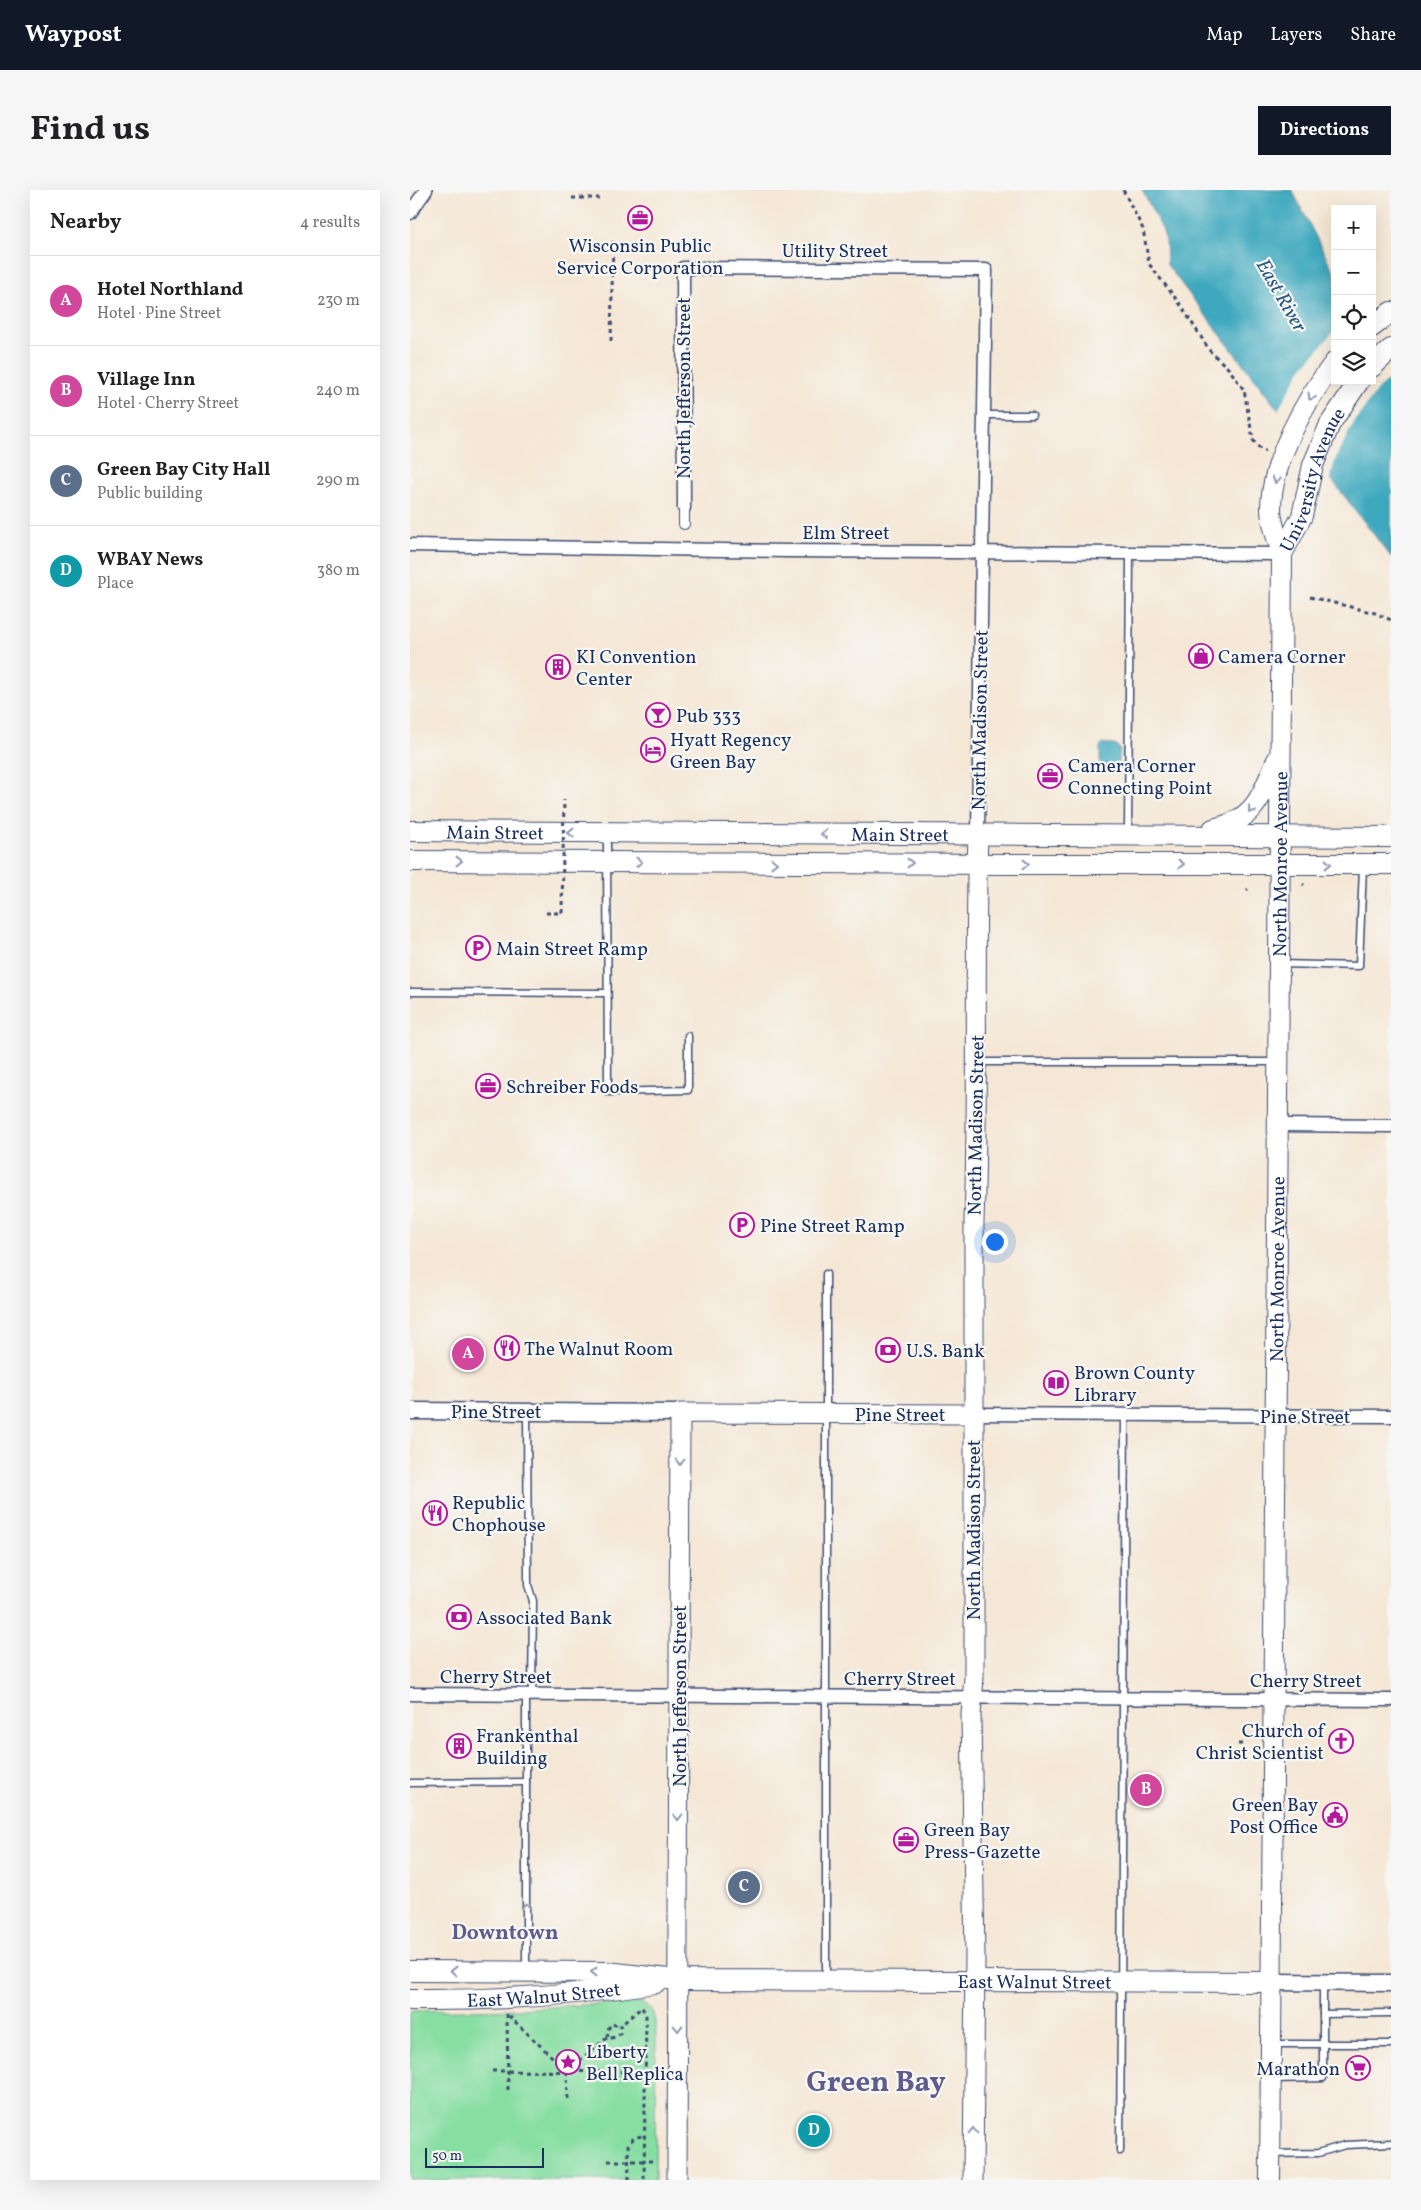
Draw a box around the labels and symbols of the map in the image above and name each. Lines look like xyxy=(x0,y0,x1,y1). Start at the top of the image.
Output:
office icon: Wisconsin Public Service Corporation xyxy=(627,205,653,231)
place label: Wisconsin Public Service Corporation xyxy=(557,234,723,282)
street label: Utility Street xyxy=(782,239,889,265)
water label: East River xyxy=(1248,254,1313,338)
street label: North Jefferson Street xyxy=(672,297,698,479)
one-way arrow xyxy=(1308,391,1318,400)
street label: University Avenue xyxy=(1274,403,1353,557)
one-way arrow xyxy=(1271,476,1282,485)
street label: Elm Street xyxy=(802,521,890,547)
street label: North Madison Street xyxy=(966,629,996,811)
shop icon: Camera Corner xyxy=(1188,643,1214,669)
place label: KI Convention Center xyxy=(576,645,697,693)
place label: Camera Corner xyxy=(1218,645,1346,671)
building icon: KI Convention Center xyxy=(545,654,571,680)
bar icon: Pub 333 xyxy=(645,702,671,728)
place label: Pub 333 xyxy=(676,704,741,730)
place label: Hyatt Regency Green Bay xyxy=(670,728,791,776)
hotel icon: Hyatt Regency Green Bay xyxy=(640,737,666,763)
place label: Camera Corner Connecting Point xyxy=(1068,754,1213,802)
office icon: Camera Corner Connecting Point xyxy=(1037,763,1063,789)
street label: North Monroe Avenue xyxy=(1268,771,1295,957)
one-way arrow xyxy=(1248,804,1256,813)
street label: Main Street xyxy=(446,820,544,847)
street label: Main Street xyxy=(851,823,949,849)
one-way arrow xyxy=(567,828,574,838)
one-way arrow xyxy=(820,829,828,839)
one-way arrow xyxy=(455,856,463,866)
one-way arrow xyxy=(635,857,643,867)
one-way arrow xyxy=(770,858,778,868)
one-way arrow xyxy=(906,858,914,869)
one-way arrow xyxy=(1022,859,1030,869)
one-way arrow xyxy=(1177,859,1185,869)
one-way arrow xyxy=(1325,859,1333,869)
parking icon: Main Street Ramp xyxy=(465,935,491,961)
place label: Main Street Ramp xyxy=(496,937,648,963)
street label: North Madison Street xyxy=(962,1034,992,1216)
office icon: Schreiber Foods xyxy=(475,1073,501,1099)
place label: Schreiber Foods xyxy=(506,1075,638,1101)
street label: North Monroe Avenue xyxy=(1265,1176,1292,1362)
parking icon: Pine Street Ramp xyxy=(729,1212,755,1238)
place label: Pine Street Ramp xyxy=(760,1214,905,1240)
your location xyxy=(982,1229,1008,1255)
pin: A xyxy=(452,1335,484,1373)
restaurant icon: The Walnut Room xyxy=(494,1335,520,1361)
place label: The Walnut Room xyxy=(524,1337,674,1363)
bank icon: U.S. Bank xyxy=(875,1337,901,1363)
place label: U.S. Bank xyxy=(906,1339,985,1365)
place label: Brown County Library xyxy=(1074,1361,1195,1409)
library icon: Brown County Library xyxy=(1043,1370,1069,1396)
street label: Pine Street xyxy=(451,1400,542,1426)
street label: Pine Street xyxy=(855,1403,946,1429)
street label: Pine Street xyxy=(1260,1405,1351,1431)
street label: North Madison Street xyxy=(962,1439,988,1620)
one-way arrow xyxy=(675,1458,685,1466)
place label: Republic Chophouse xyxy=(452,1491,546,1539)
restaurant icon: Republic Chophouse xyxy=(422,1500,448,1526)
bank icon: Associated Bank xyxy=(446,1604,472,1630)
street label: North Jefferson Street xyxy=(668,1605,694,1787)
place label: Associated Bank xyxy=(476,1606,612,1632)
street label: Cherry Street xyxy=(440,1665,552,1691)
street label: Cherry Street xyxy=(844,1667,956,1693)
street label: Cherry Street xyxy=(1250,1669,1362,1695)
place label: Church of Christ Scientist xyxy=(1196,1719,1326,1767)
place label: Frankenthal Building xyxy=(476,1724,579,1772)
church icon: Church of Christ Scientist xyxy=(1328,1728,1354,1754)
building icon: Frankenthal Building xyxy=(446,1733,472,1759)
pin: B xyxy=(1130,1771,1162,1809)
place label: Green Bay Post Office xyxy=(1229,1793,1318,1841)
public building icon: Green Bay Post Office xyxy=(1322,1802,1348,1828)
one-way arrow xyxy=(673,1813,683,1821)
place label: Green Bay Press-Gazette xyxy=(924,1818,1040,1866)
office icon: Green Bay Press-Gazette xyxy=(893,1827,919,1853)
pin: C xyxy=(728,1868,760,1906)
one-way arrow xyxy=(521,1902,531,1910)
district label: Downtown xyxy=(451,1919,559,1948)
one-way arrow xyxy=(449,1966,457,1976)
one-way arrow xyxy=(589,1967,597,1977)
street label: East Walnut Street xyxy=(957,1970,1112,1996)
street label: East Walnut Street xyxy=(467,1977,623,2015)
one-way arrow xyxy=(673,2025,683,2033)
place label: Liberty Bell Replica xyxy=(586,2040,684,2088)
place icon: Liberty Bell Replica xyxy=(555,2049,581,2075)
supermarket icon: Marathon xyxy=(1345,2055,1371,2081)
place label: Marathon xyxy=(1256,2057,1340,2083)
district label: Green Bay xyxy=(806,2063,946,2104)
pin: D xyxy=(798,2112,830,2150)
one-way arrow xyxy=(968,2127,979,2135)
scale bar xyxy=(425,2145,544,2168)

